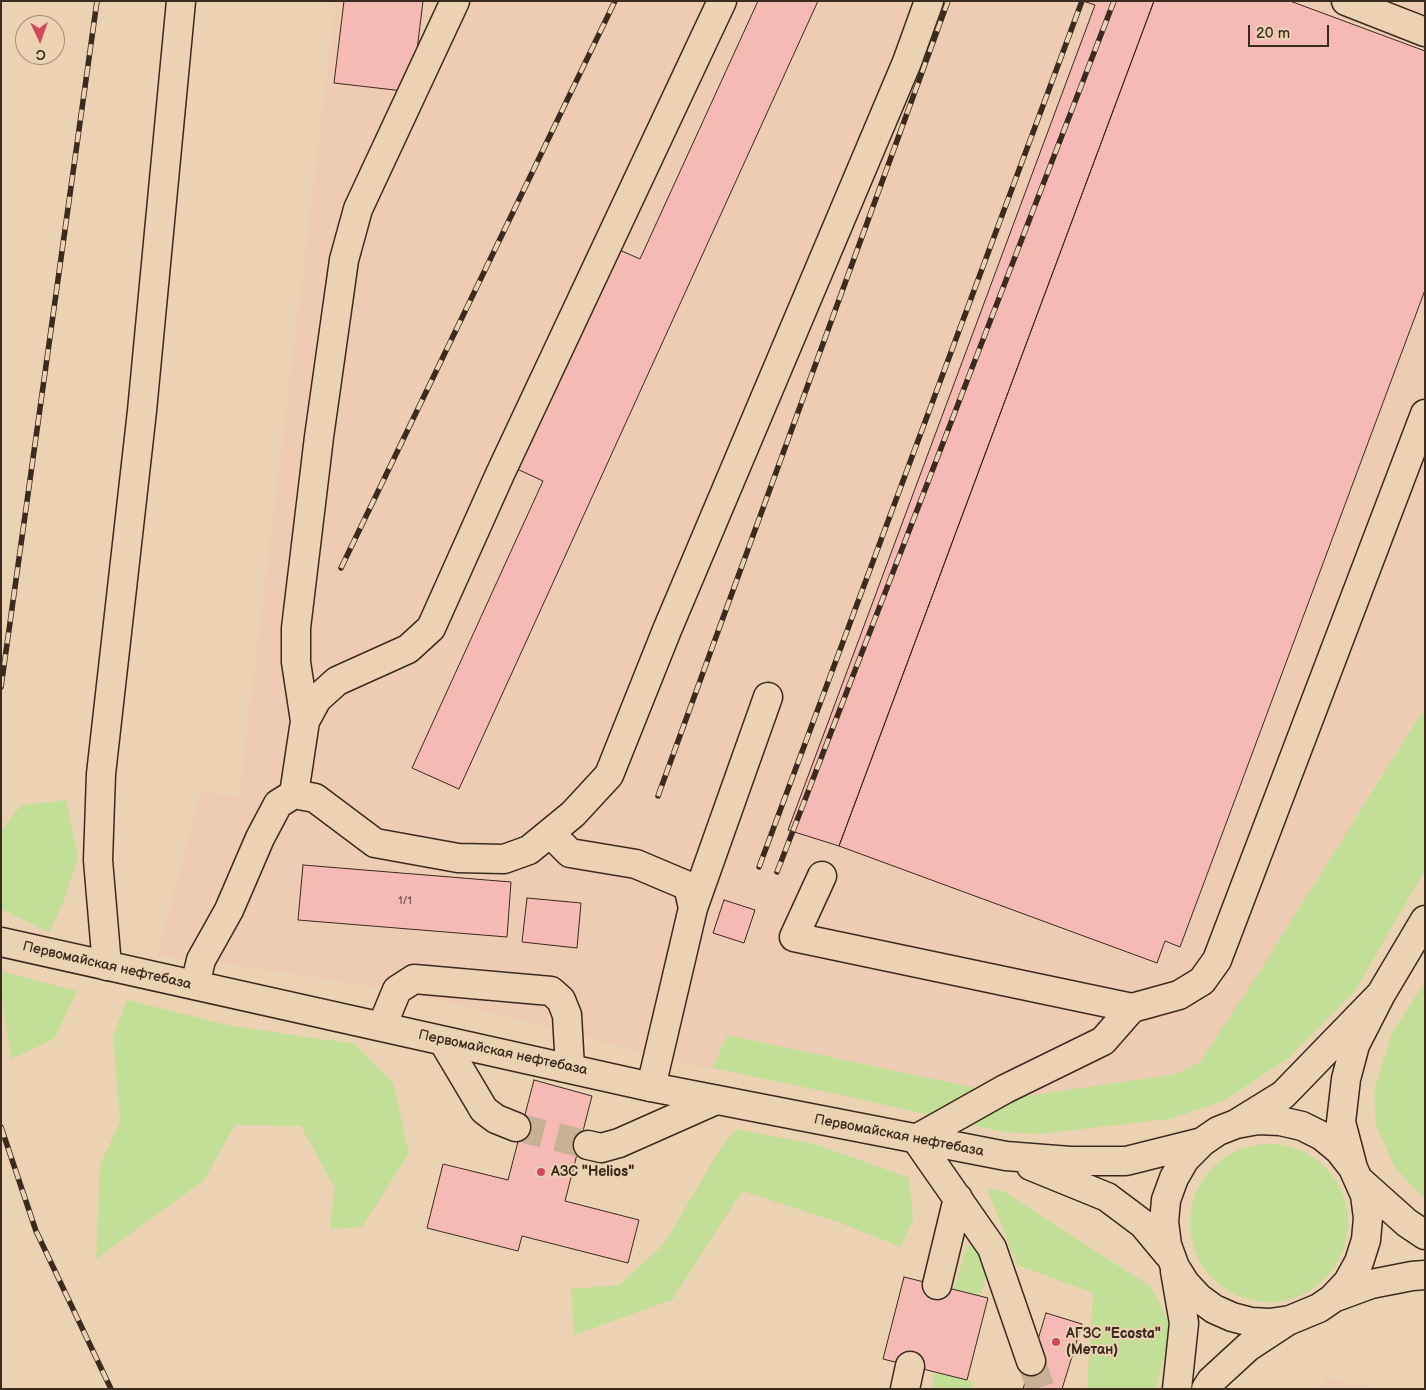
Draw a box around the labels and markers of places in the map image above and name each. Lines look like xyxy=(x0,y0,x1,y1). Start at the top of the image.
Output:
place label: АЗС "Helios" xyxy=(551,1164,634,1180)
marker: АЗС "Helios" xyxy=(535,1166,547,1178)
place label: АГЗС "Ecosta" (Метан) xyxy=(1066,1326,1161,1358)
marker: АГЗС "Ecosta" (Метан) xyxy=(1050,1336,1062,1348)

